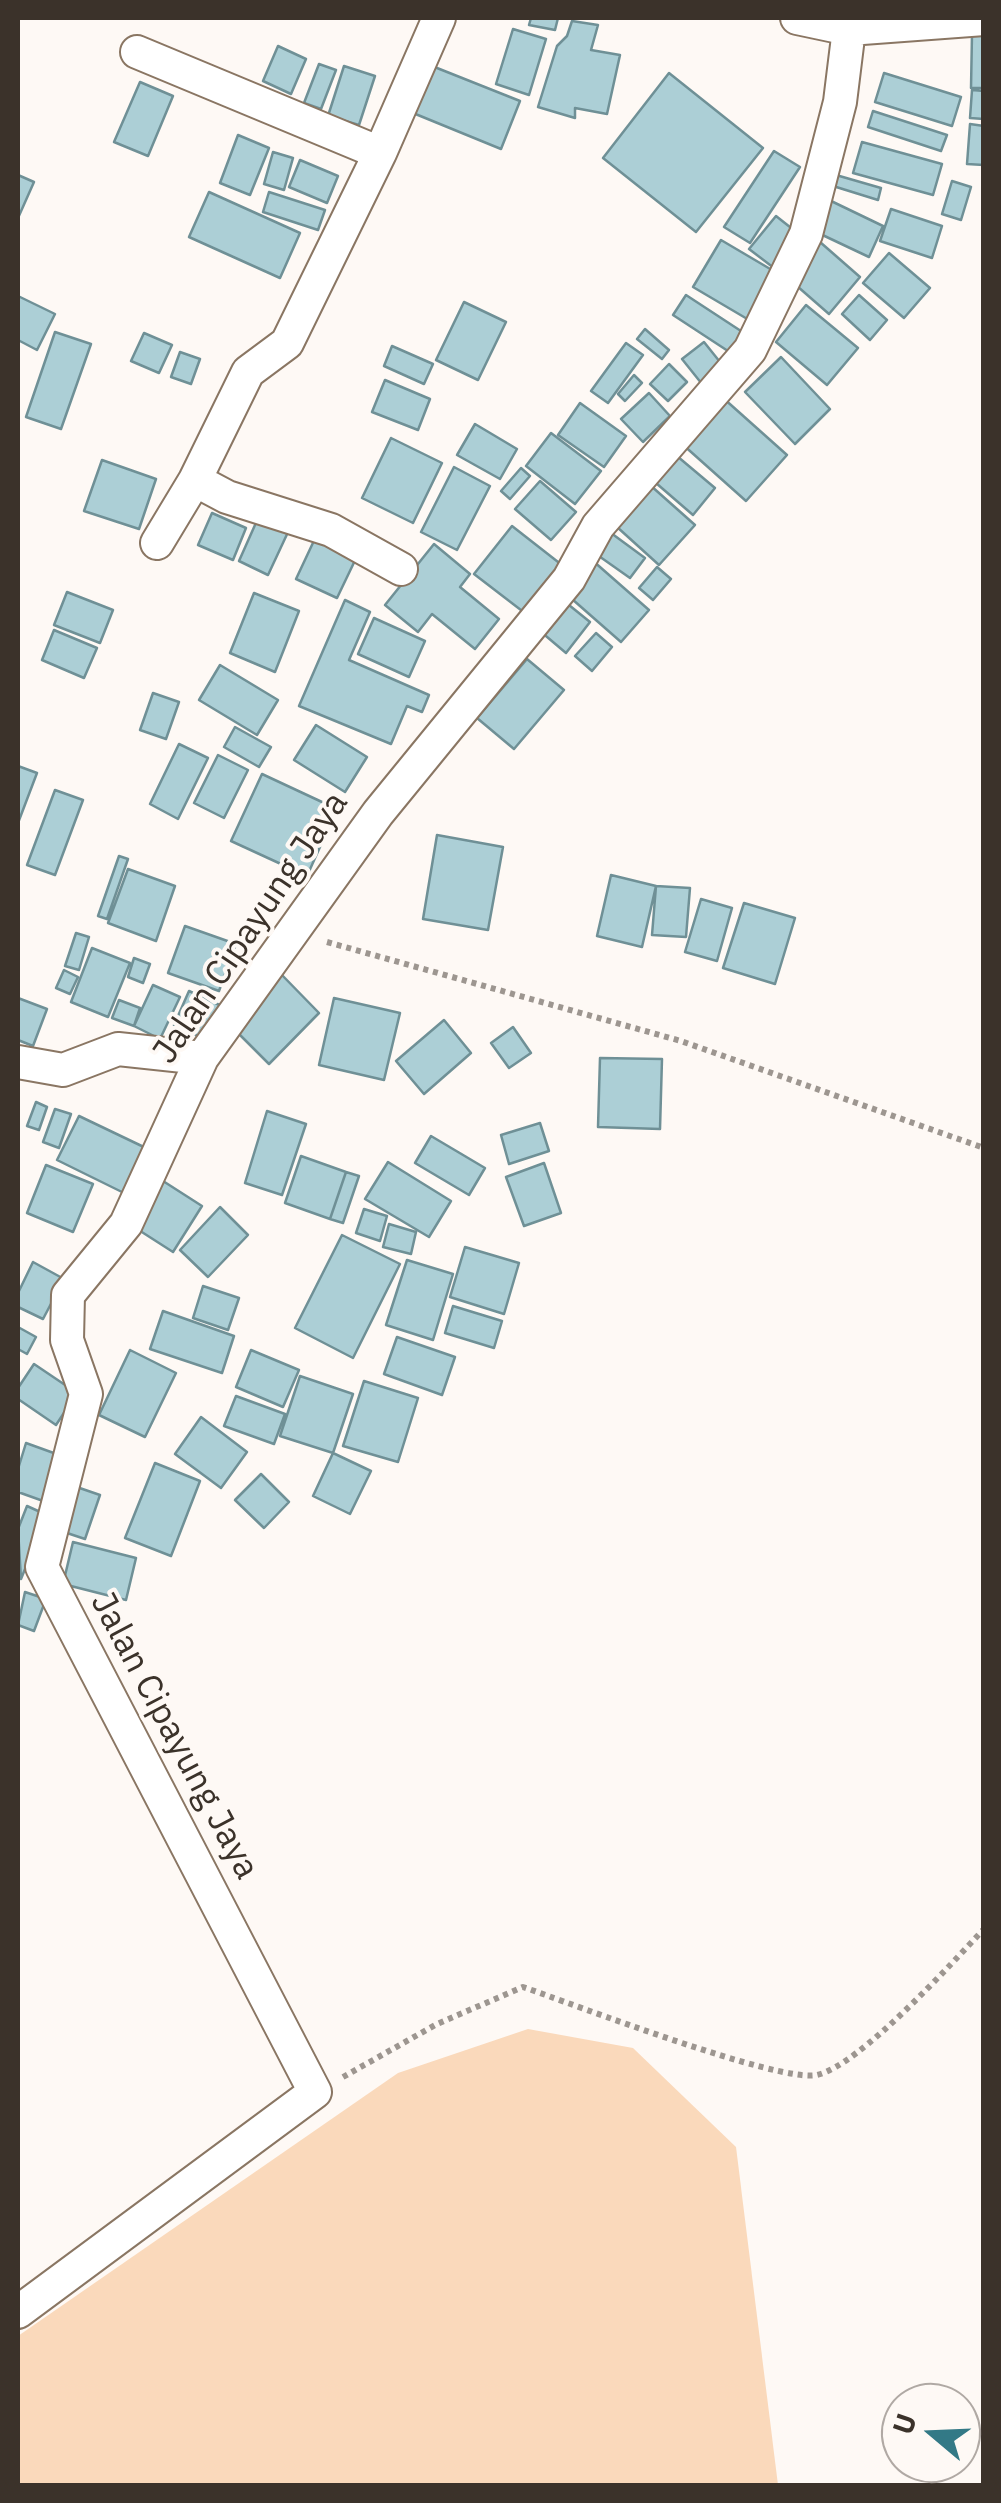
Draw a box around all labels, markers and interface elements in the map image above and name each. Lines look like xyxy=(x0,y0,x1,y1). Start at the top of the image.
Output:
street label: Jalan Cipayung Jaya xyxy=(145,784,357,1072)
street label: Jalan Cipayung Jaya xyxy=(81,1586,267,1886)
north arrow xyxy=(881,2383,981,2483)
text: U xyxy=(883,2409,925,2439)

